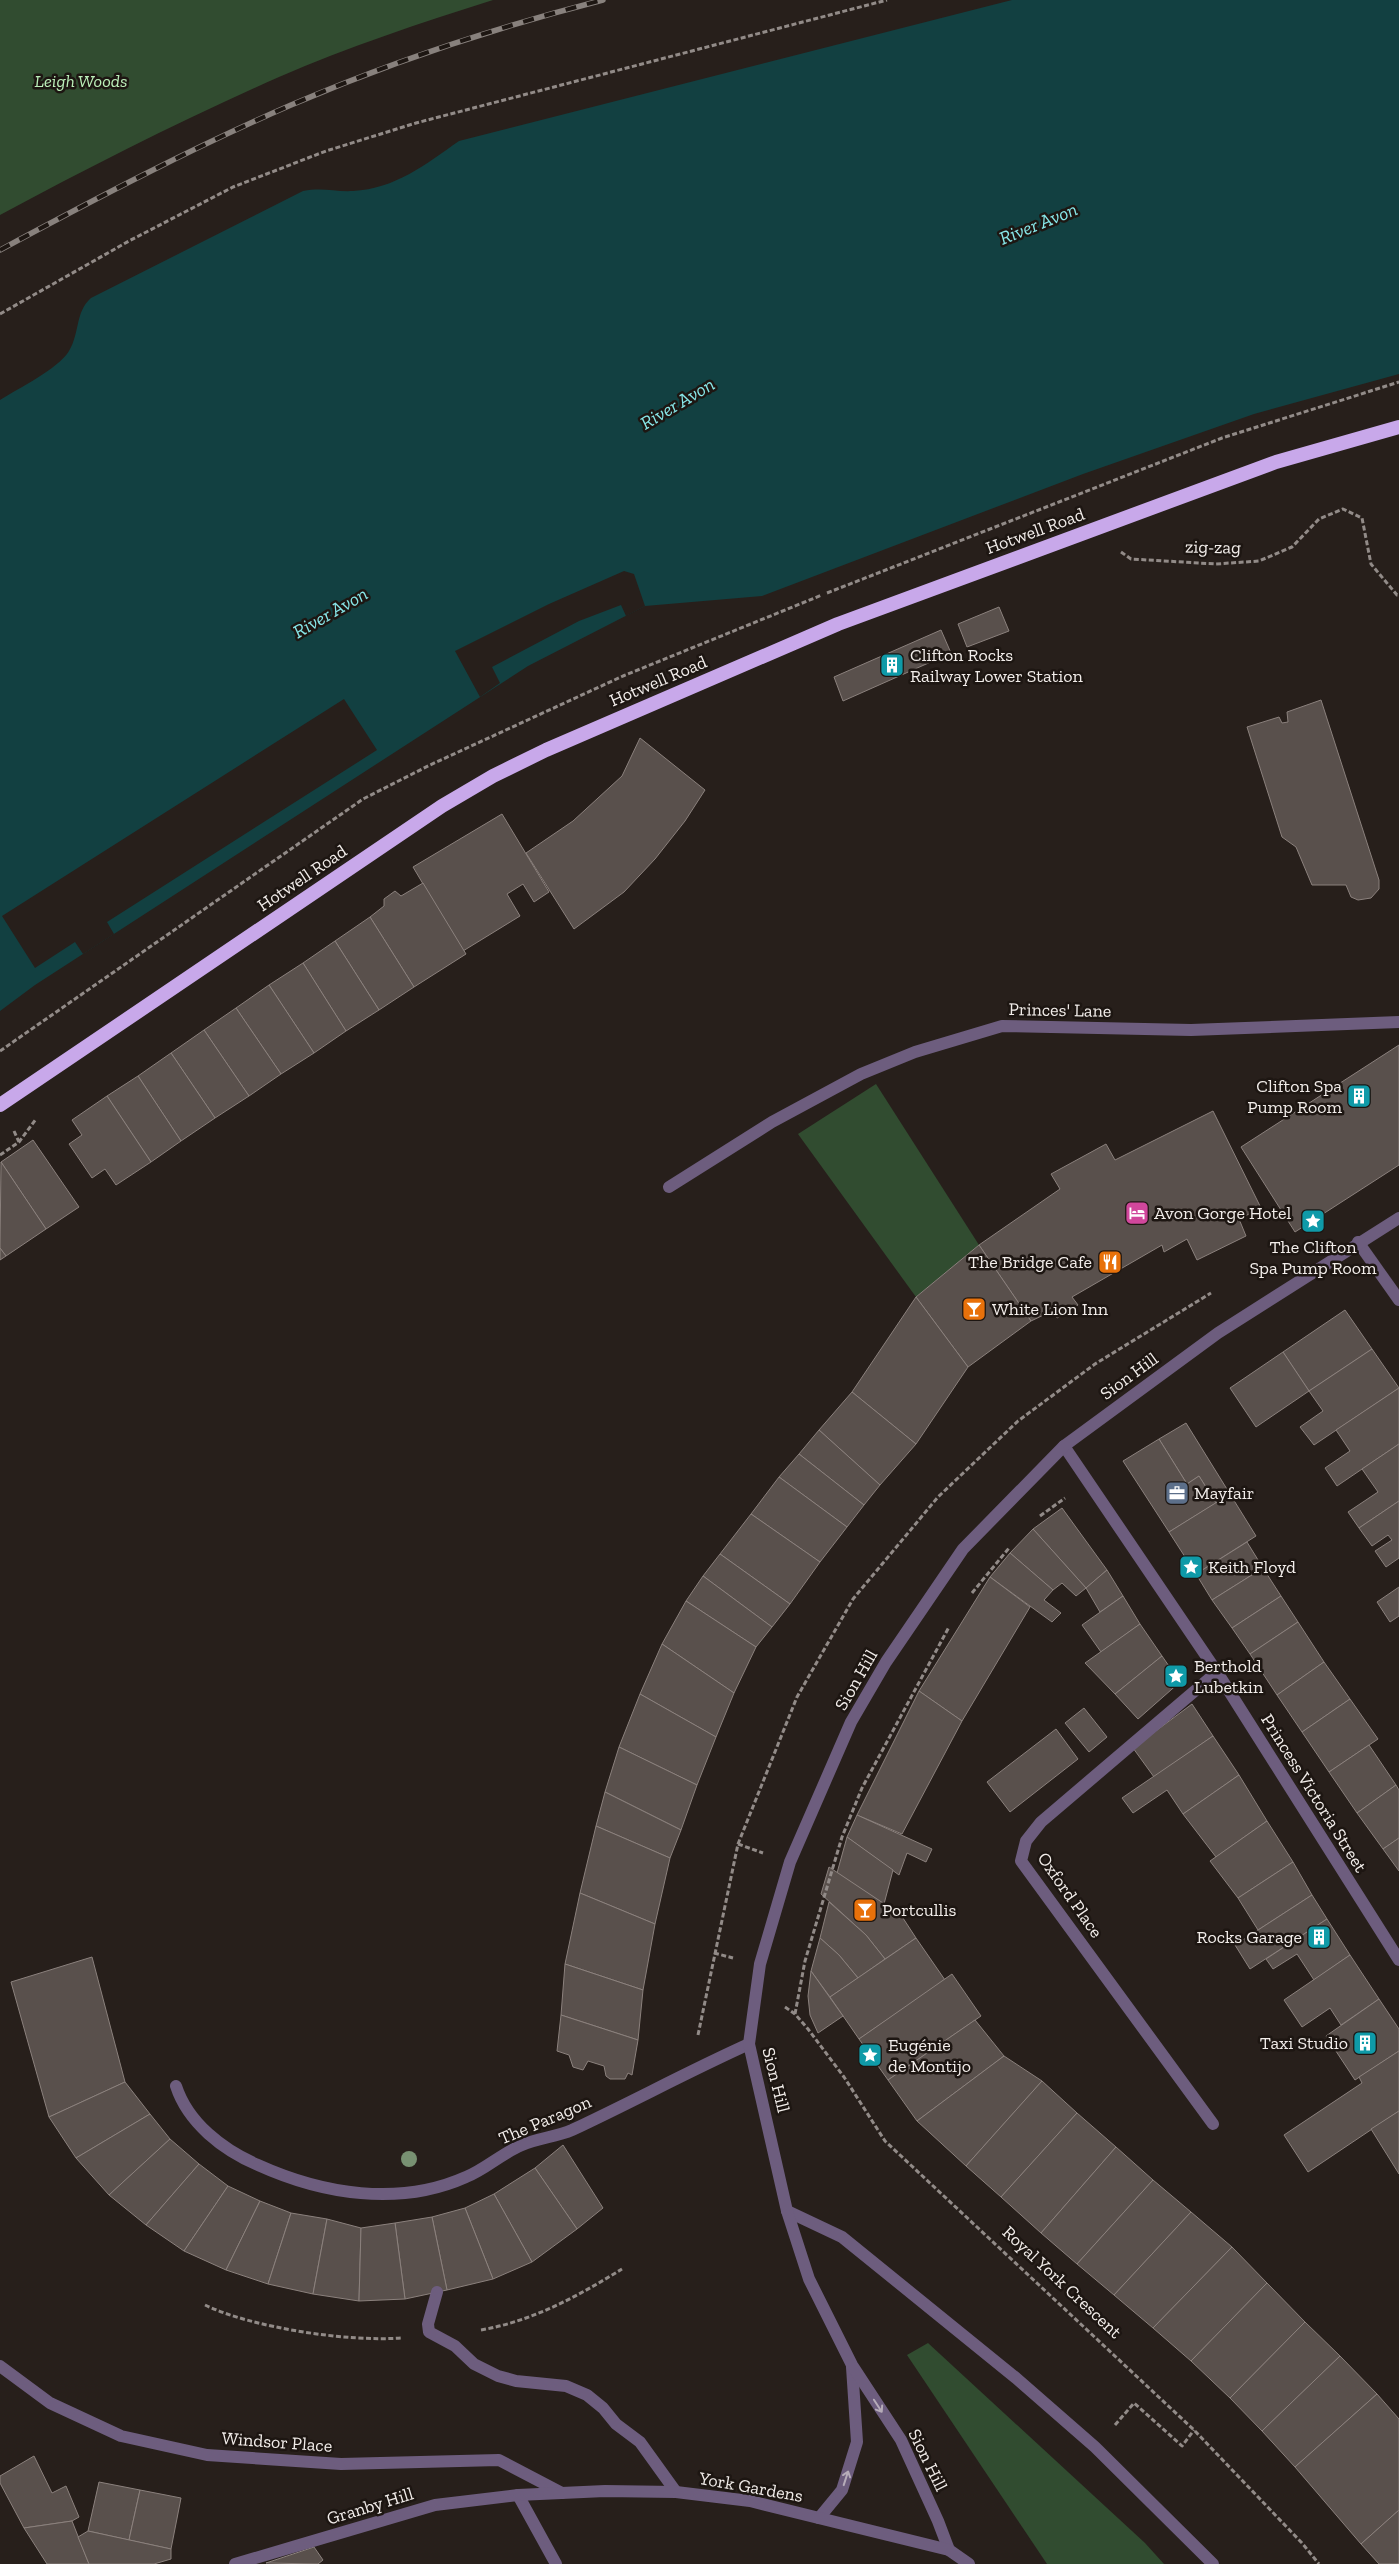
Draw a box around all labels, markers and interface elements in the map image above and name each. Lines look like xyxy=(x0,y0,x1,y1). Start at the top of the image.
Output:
park label: Leigh Woods xyxy=(35,70,128,92)
water label: River Avon xyxy=(996,197,1081,250)
water label: River Avon xyxy=(636,372,719,435)
street label: Hotwell Road xyxy=(983,503,1088,559)
street label: zig-zag xyxy=(1185,536,1241,558)
water label: River Avon xyxy=(289,582,372,643)
place label: Clifton Rocks Railway Lower Station xyxy=(910,644,1084,687)
street label: Hotwell Road xyxy=(606,651,710,711)
building icon: Clifton Rocks Railway Lower Station xyxy=(879,652,905,678)
street label: Hotwell Road xyxy=(253,840,351,916)
street label: Princes' Lane xyxy=(1008,998,1112,1022)
place label: Clifton Spa Pump Room xyxy=(1247,1075,1342,1118)
building icon: Clifton Spa Pump Room xyxy=(1346,1083,1372,1109)
hotel icon: Avon Gorge Hotel xyxy=(1124,1200,1150,1226)
place label: Avon Gorge Hotel xyxy=(1154,1202,1292,1224)
place icon: The Clifton Spa Pump Room xyxy=(1300,1208,1326,1234)
place label: The Clifton Spa Pump Room xyxy=(1249,1236,1377,1279)
restaurant icon: The Bridge Cafe xyxy=(1097,1249,1123,1275)
place label: The Bridge Cafe xyxy=(968,1251,1092,1273)
bar icon: White Lion Inn xyxy=(961,1296,987,1322)
place label: White Lion Inn xyxy=(992,1298,1109,1320)
street label: Sion Hill xyxy=(1096,1347,1163,1404)
office icon: Mayfair xyxy=(1164,1480,1190,1506)
place label: Mayfair xyxy=(1194,1482,1254,1504)
place icon: Keith Floyd xyxy=(1178,1554,1204,1580)
place label: Keith Floyd xyxy=(1208,1556,1296,1578)
street label: Sion Hill xyxy=(830,1646,882,1714)
place label: Berthold Lubetkin xyxy=(1194,1655,1264,1698)
place icon: Berthold Lubetkin xyxy=(1163,1663,1189,1689)
street label: Princess Victoria Street xyxy=(1256,1710,1372,1877)
street label: Oxford Place xyxy=(1033,1848,1107,1942)
bar icon: Portcullis xyxy=(852,1897,878,1923)
place label: Portcullis xyxy=(882,1899,956,1921)
building icon: Rocks Garage xyxy=(1306,1924,1332,1950)
place label: Rocks Garage xyxy=(1197,1926,1302,1948)
building icon: Taxi Studio xyxy=(1352,2030,1378,2056)
place label: Taxi Studio xyxy=(1260,2032,1348,2054)
place label: Eugénie de Montijo xyxy=(888,2034,971,2077)
place icon: Eugénie de Montijo xyxy=(857,2042,883,2068)
street label: Sion Hill xyxy=(757,2045,795,2115)
street label: The Paragon xyxy=(495,2090,595,2149)
street label: Royal York Crescent xyxy=(998,2221,1126,2343)
one-way arrow xyxy=(873,2398,883,2412)
street label: Sion Hill xyxy=(904,2425,953,2495)
street label: Windsor Place xyxy=(221,2427,333,2457)
street label: York Gardens xyxy=(696,2467,805,2507)
one-way arrow xyxy=(842,2471,851,2486)
street label: Granby Hill xyxy=(324,2482,416,2530)

